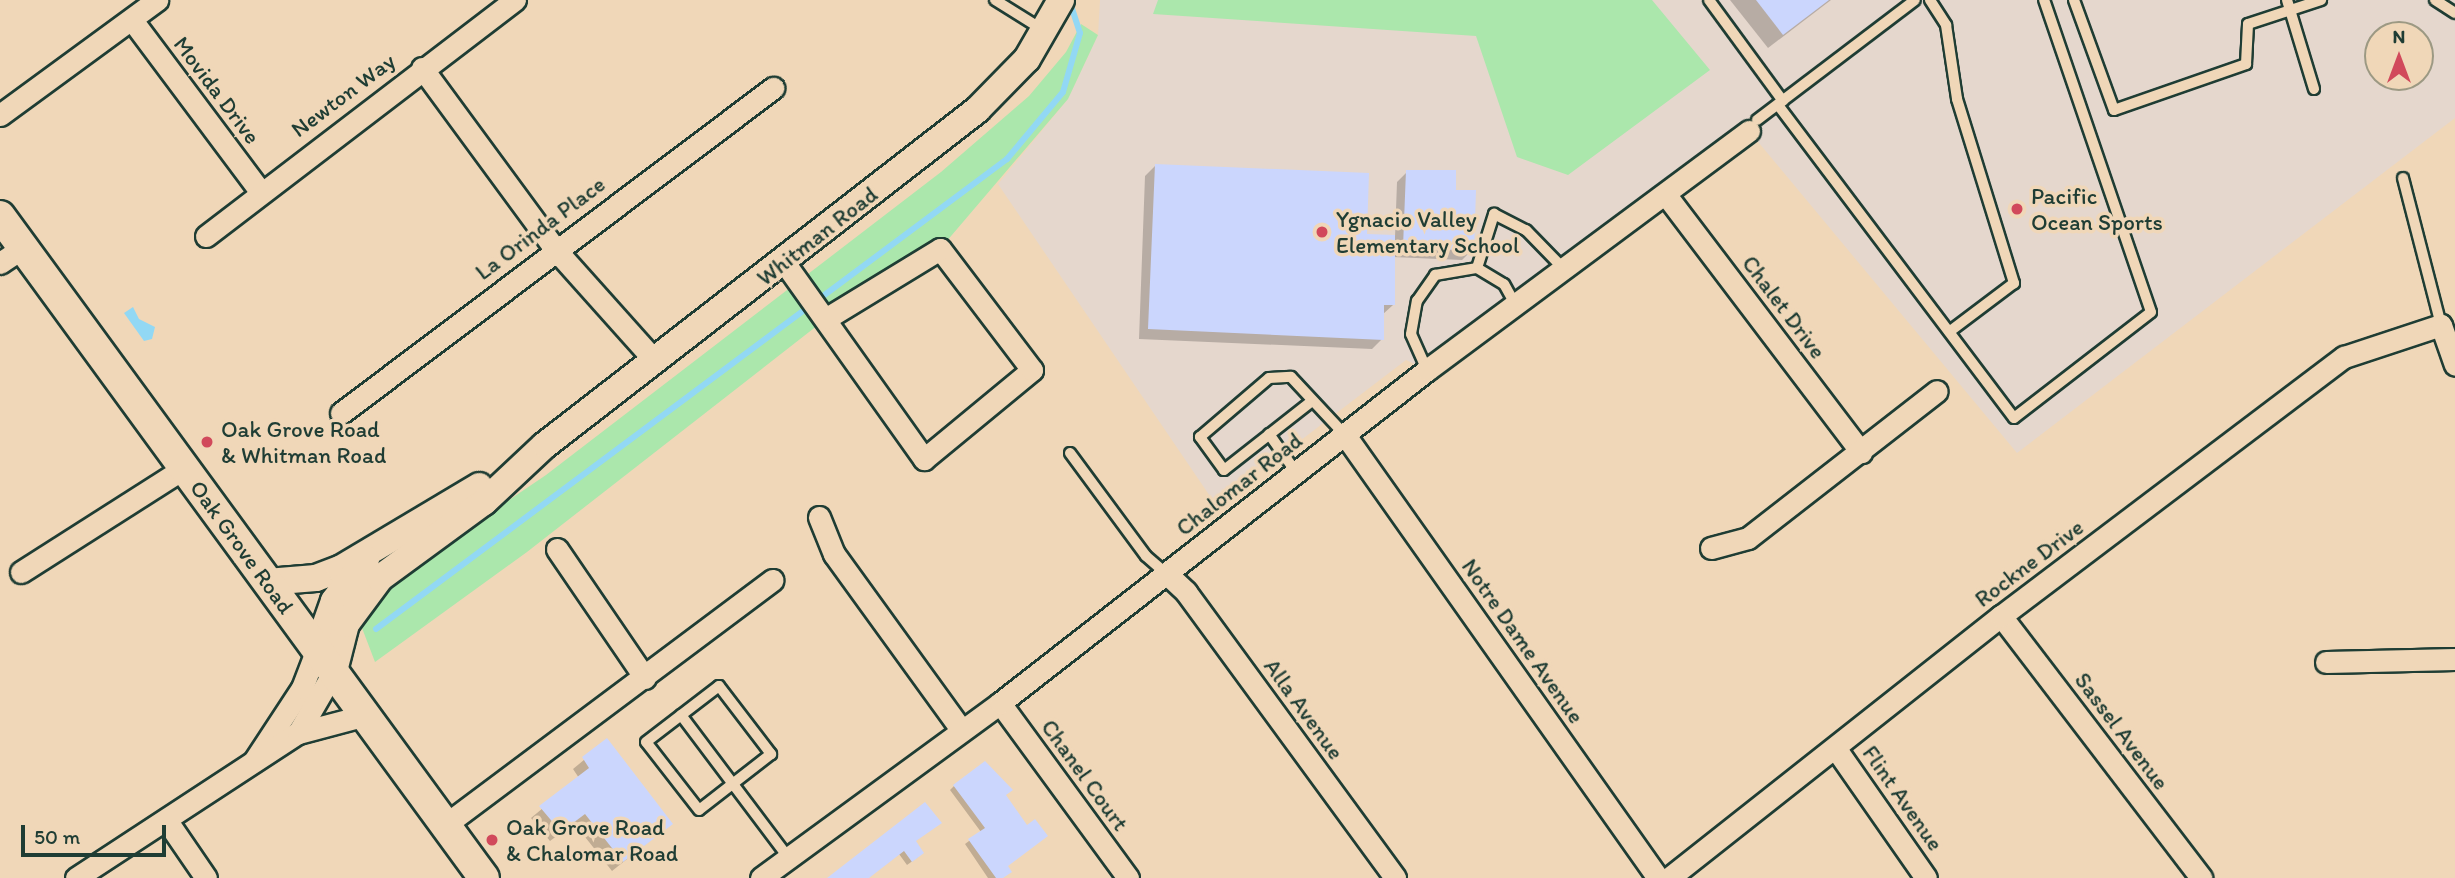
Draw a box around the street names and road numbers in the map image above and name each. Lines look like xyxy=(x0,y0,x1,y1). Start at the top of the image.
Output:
street label: Movida Drive xyxy=(168,31,266,149)
street label: Newton Way xyxy=(286,47,400,143)
street label: La Orinda Place xyxy=(470,170,610,286)
street label: Whitman Road xyxy=(751,181,883,291)
street label: Chalet Drive xyxy=(1736,250,1832,364)
street label: Chalomar Road xyxy=(1170,426,1308,542)
street label: Oak Grove Road xyxy=(184,475,300,619)
street label: Rockne Drive xyxy=(1969,513,2089,613)
street label: Notre Dame Avenue xyxy=(1456,553,1590,729)
street label: Alla Avenue xyxy=(1259,654,1349,764)
street label: Sassel Avenue xyxy=(2069,667,2175,795)
street label: Chanel Court xyxy=(1035,714,1135,836)
street label: Flint Avenue xyxy=(1857,740,1949,856)

